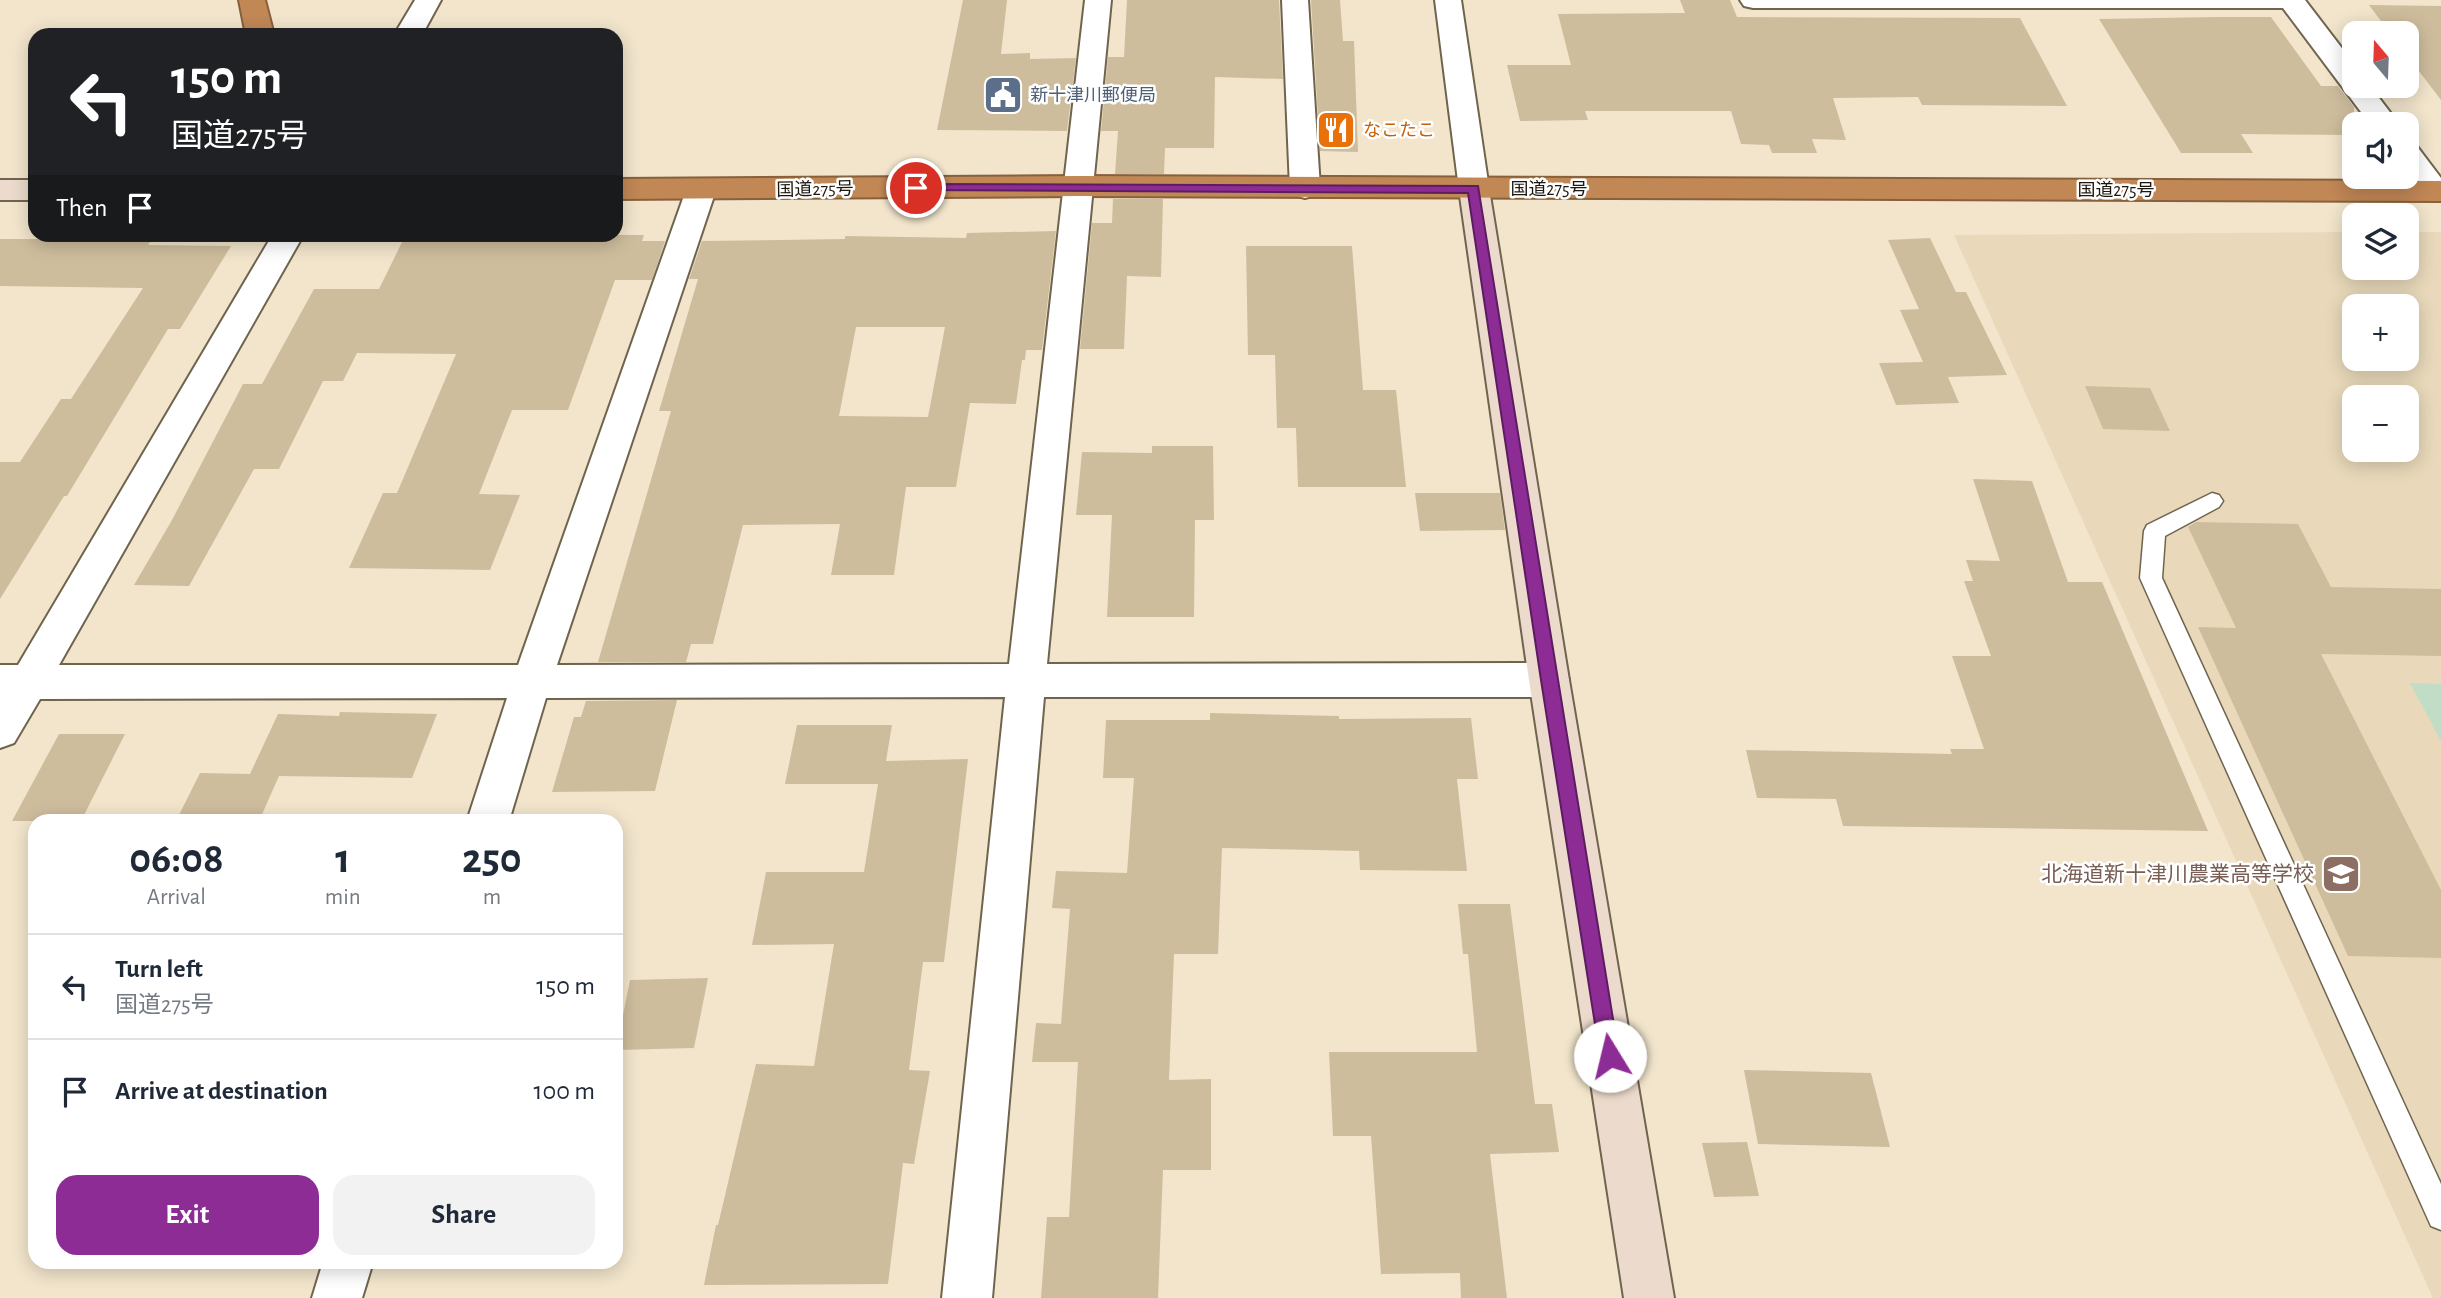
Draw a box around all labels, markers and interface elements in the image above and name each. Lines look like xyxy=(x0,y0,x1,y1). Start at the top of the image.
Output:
north arrow xyxy=(2342,21,2418,98)
map controls xyxy=(2342,21,2419,462)
text: 150 m xyxy=(171,54,282,103)
icon: left xyxy=(56,56,147,147)
public building icon: 新十津川郵便局 xyxy=(982,74,1024,116)
place label: 新十津川郵便局 xyxy=(1030,86,1156,105)
restaurant icon: なこたこ xyxy=(1315,109,1357,151)
button: sound xyxy=(2342,112,2419,189)
text: 国道275号 xyxy=(171,120,308,152)
place label: なこたこ xyxy=(1363,121,1435,140)
pin xyxy=(886,158,946,218)
icon: arrive xyxy=(897,169,935,207)
street label: 国道275号 xyxy=(776,178,854,200)
street label: 国道275号 xyxy=(1510,179,1588,199)
street label: 国道275号 xyxy=(2077,180,2155,200)
icon: arrive xyxy=(121,189,159,227)
text: Then xyxy=(56,195,107,221)
button: layers xyxy=(2342,203,2419,280)
button: + xyxy=(2342,294,2419,371)
button: − xyxy=(2342,385,2419,462)
text: 06:08 xyxy=(129,838,224,880)
text: 1 xyxy=(335,838,350,880)
text: 250 xyxy=(462,838,522,880)
school or university icon: 北海道新十津川農業高等学校 xyxy=(2320,853,2362,895)
place label: 北海道新十津川農業高等学校 xyxy=(2041,863,2314,885)
text: Arrival xyxy=(147,886,206,909)
text: min xyxy=(325,886,361,909)
text: m xyxy=(483,886,501,909)
text: Turn left xyxy=(115,956,203,982)
icon: left xyxy=(56,968,94,1006)
text: 150 m xyxy=(536,973,595,999)
text: 国道275号 xyxy=(115,994,214,1017)
position arrow xyxy=(1573,1019,1647,1093)
icon: arrive xyxy=(56,1073,94,1111)
text: Arrive at destination xyxy=(115,1078,328,1104)
text: 100 m xyxy=(534,1078,595,1104)
button: Exit xyxy=(56,1175,319,1255)
button: Share xyxy=(333,1175,595,1255)

